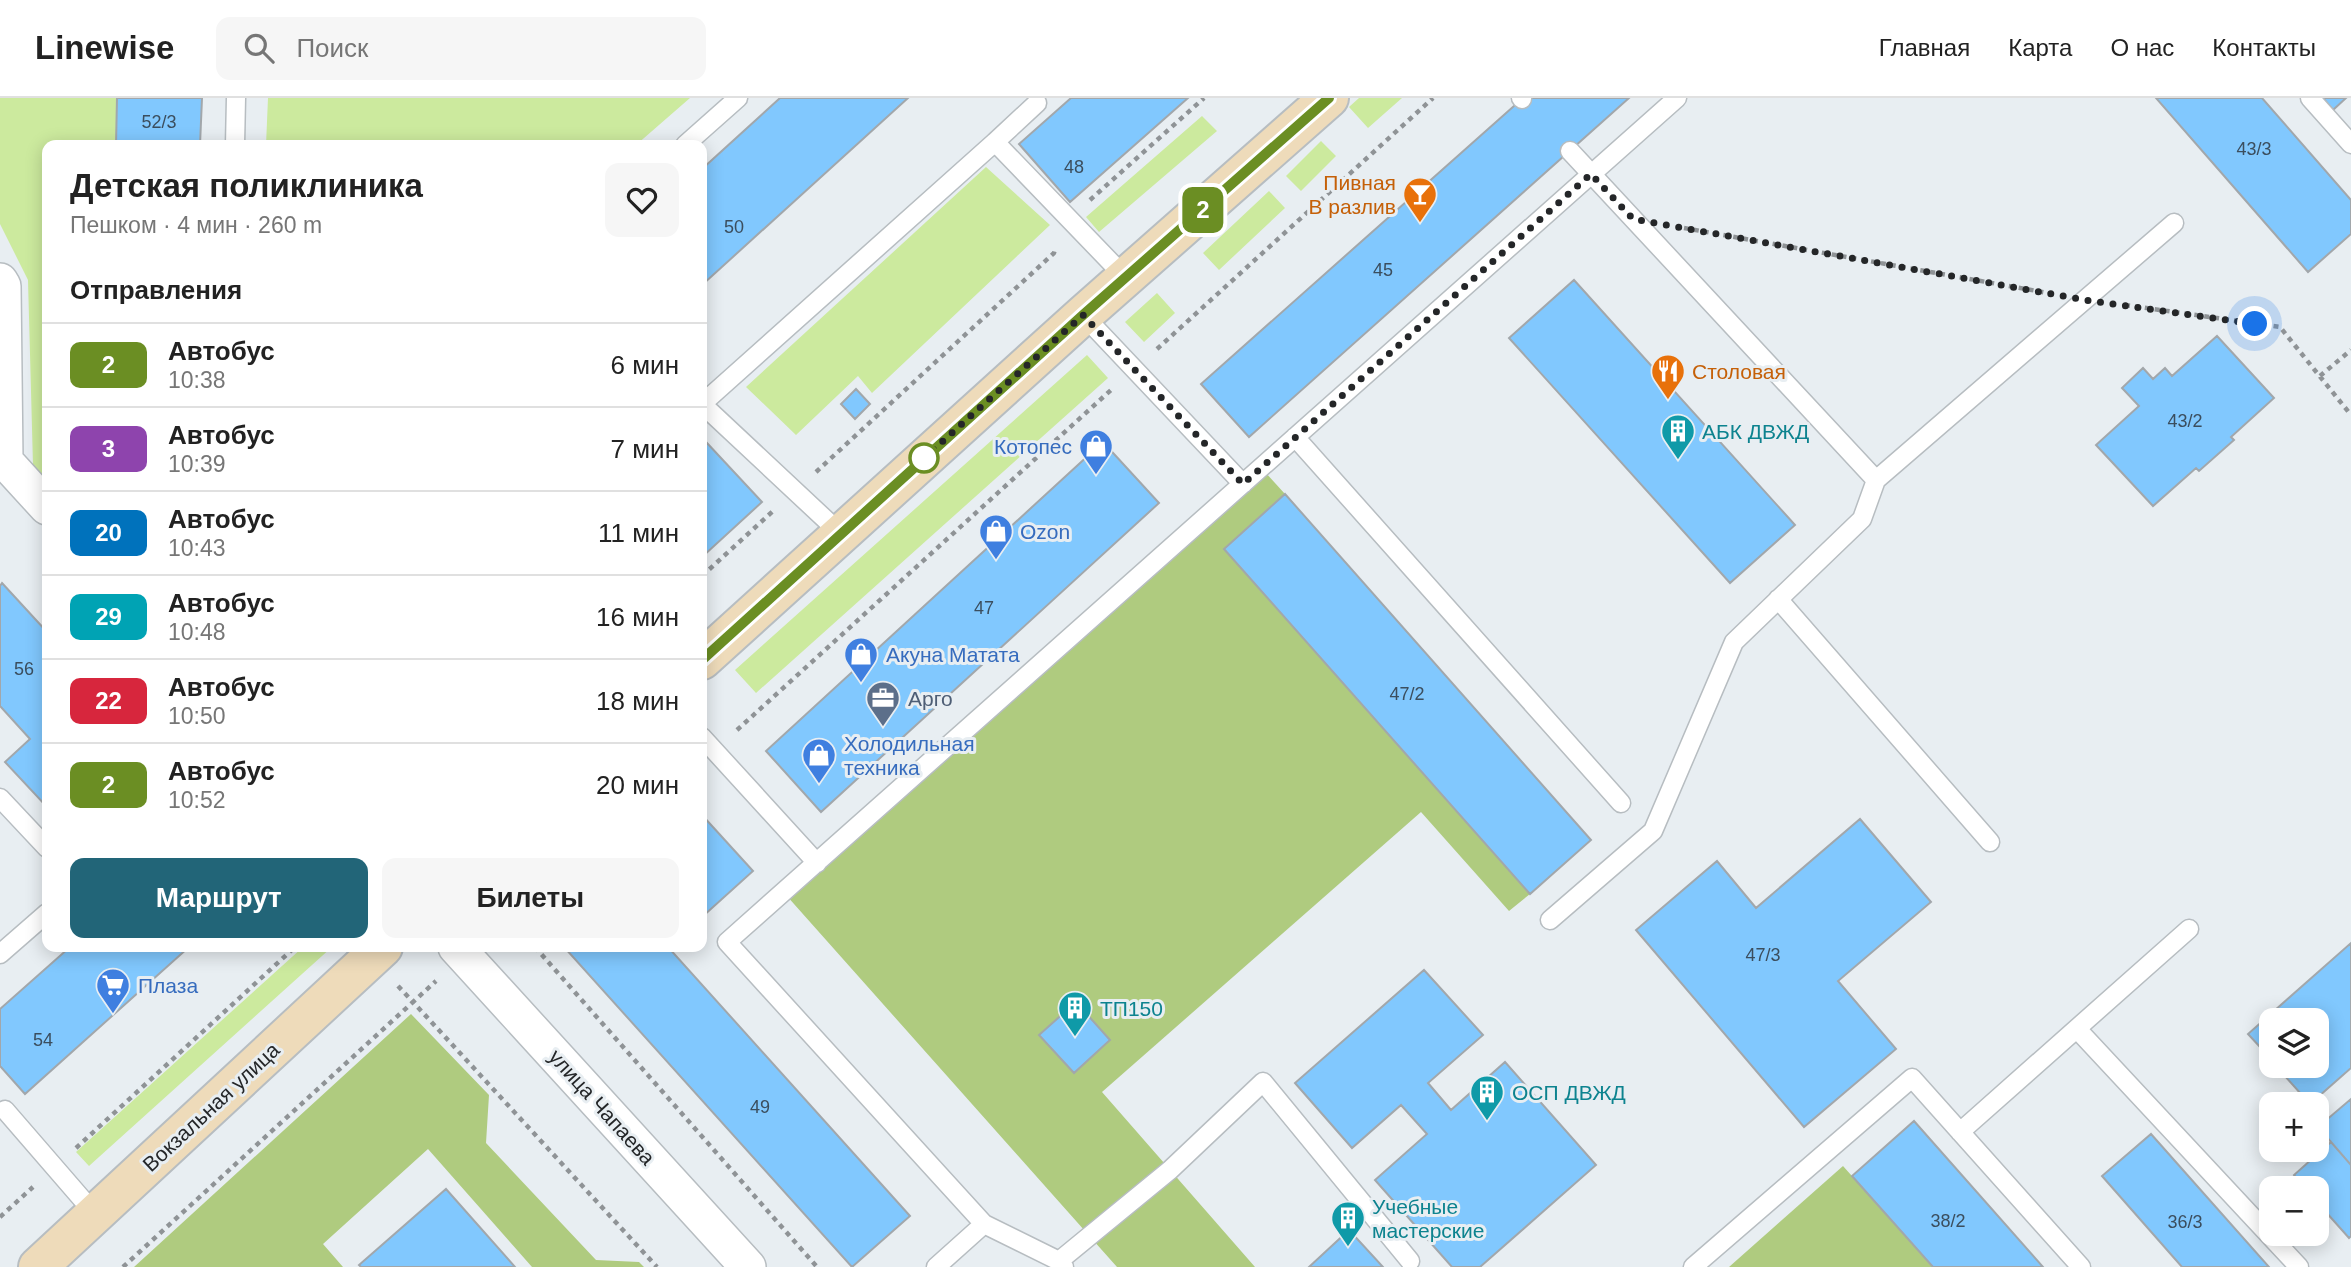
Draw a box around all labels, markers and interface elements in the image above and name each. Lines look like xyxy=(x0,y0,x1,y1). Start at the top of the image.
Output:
search box xyxy=(216,17,706,80)
text: Linewise xyxy=(35,29,174,66)
icon: search xyxy=(240,29,278,67)
text: Поиск xyxy=(296,33,368,63)
text: Главная xyxy=(1879,34,1970,61)
text: Карта xyxy=(2008,34,2072,61)
text: О нас xyxy=(2110,34,2174,61)
text: Контакты xyxy=(2212,34,2316,61)
house number: 52/3 xyxy=(141,112,177,132)
house number: 43/3 xyxy=(2236,139,2272,159)
house number: 48 xyxy=(1064,157,1084,177)
button: heart xyxy=(605,163,679,237)
text: Детская поликлиника xyxy=(70,167,423,204)
place label: Пивная В разлив xyxy=(1309,171,1396,218)
bar icon: Пивная В разлив xyxy=(1401,175,1439,224)
line badge: 2 xyxy=(1180,187,1226,233)
text: 2 xyxy=(1196,196,1210,223)
text: Пешком · 4 мин · 260 m xyxy=(70,212,322,238)
house number: 50 xyxy=(724,217,744,237)
house number: 45 xyxy=(1373,260,1393,280)
text: Отправления xyxy=(70,275,242,305)
your location xyxy=(2237,306,2272,341)
text: Автобус xyxy=(168,336,275,366)
text: 6 мин xyxy=(611,350,679,380)
text: 2 xyxy=(102,351,115,378)
restaurant icon: Столовая xyxy=(1649,352,1687,401)
place label: Столовая xyxy=(1692,360,1786,383)
text: 10:38 xyxy=(168,367,226,393)
house number: 43/2 xyxy=(2167,411,2203,431)
building icon: АБК ДВЖД xyxy=(1659,412,1697,461)
text: Автобус xyxy=(168,420,275,450)
place label: АБК ДВЖД xyxy=(1702,420,1809,443)
shop icon: Котопес xyxy=(1077,427,1115,476)
text: 7 мин xyxy=(611,434,679,464)
text: 3 xyxy=(102,435,115,462)
place label: Котопес xyxy=(994,435,1072,458)
unlabelled marker xyxy=(909,443,939,473)
text: 10:39 xyxy=(168,451,226,477)
text: Автобус xyxy=(168,504,275,534)
shop icon: Ozon xyxy=(977,512,1015,561)
text: 11 мин xyxy=(598,518,679,548)
text: 20 xyxy=(95,519,122,546)
place label: Ozon xyxy=(1020,520,1070,543)
text: 10:43 xyxy=(168,535,226,561)
text: Автобус xyxy=(168,588,275,618)
house number: 47 xyxy=(974,598,994,618)
text: 16 мин xyxy=(596,602,679,632)
text: 29 xyxy=(95,603,122,630)
text: 10:48 xyxy=(168,619,226,645)
shop icon: Акуна Матата xyxy=(842,635,880,684)
place label: Акуна Матата xyxy=(886,643,1020,666)
house number: 56 xyxy=(14,659,34,679)
text: Автобус xyxy=(168,672,275,702)
office icon: Арго xyxy=(864,679,902,728)
house number: 47/2 xyxy=(1389,684,1425,704)
text: 18 мин xyxy=(596,686,679,716)
text: 22 xyxy=(95,687,122,714)
place label: Арго xyxy=(908,687,953,710)
text: 10:50 xyxy=(168,703,226,729)
place label: Холодильная техника xyxy=(844,732,975,779)
shop icon: Холодильная техника xyxy=(800,736,838,785)
text: Автобус xyxy=(168,756,275,786)
text: 20 мин xyxy=(596,770,679,800)
text: 2 xyxy=(102,771,115,798)
text: 10:52 xyxy=(168,787,226,813)
button: Маршрут xyxy=(70,858,368,938)
button: Билеты xyxy=(382,858,679,938)
house number: 47/3 xyxy=(1745,945,1781,965)
supermarket icon: Плаза xyxy=(94,966,132,1015)
place label: Плаза xyxy=(138,974,198,997)
building icon: ТП150 xyxy=(1056,989,1094,1038)
place label: ТП150 xyxy=(1100,997,1163,1020)
map controls xyxy=(2259,1008,2329,1246)
button: layers xyxy=(2259,1008,2329,1078)
house number: 54 xyxy=(33,1030,53,1050)
street label: Вокзальная улица xyxy=(138,1038,284,1176)
street label: улица Чапаева xyxy=(544,1045,660,1169)
building icon: ОСП ДВЖД xyxy=(1468,1073,1506,1122)
place label: ОСП ДВЖД xyxy=(1512,1081,1626,1104)
button: + xyxy=(2259,1092,2329,1162)
house number: 49 xyxy=(750,1097,770,1117)
button: − xyxy=(2259,1176,2329,1246)
place label: Учебные мастерские xyxy=(1372,1195,1484,1242)
building icon: Учебные мастерские xyxy=(1329,1199,1367,1248)
house number: 38/2 xyxy=(1930,1211,1966,1231)
house number: 36/3 xyxy=(2167,1212,2203,1232)

